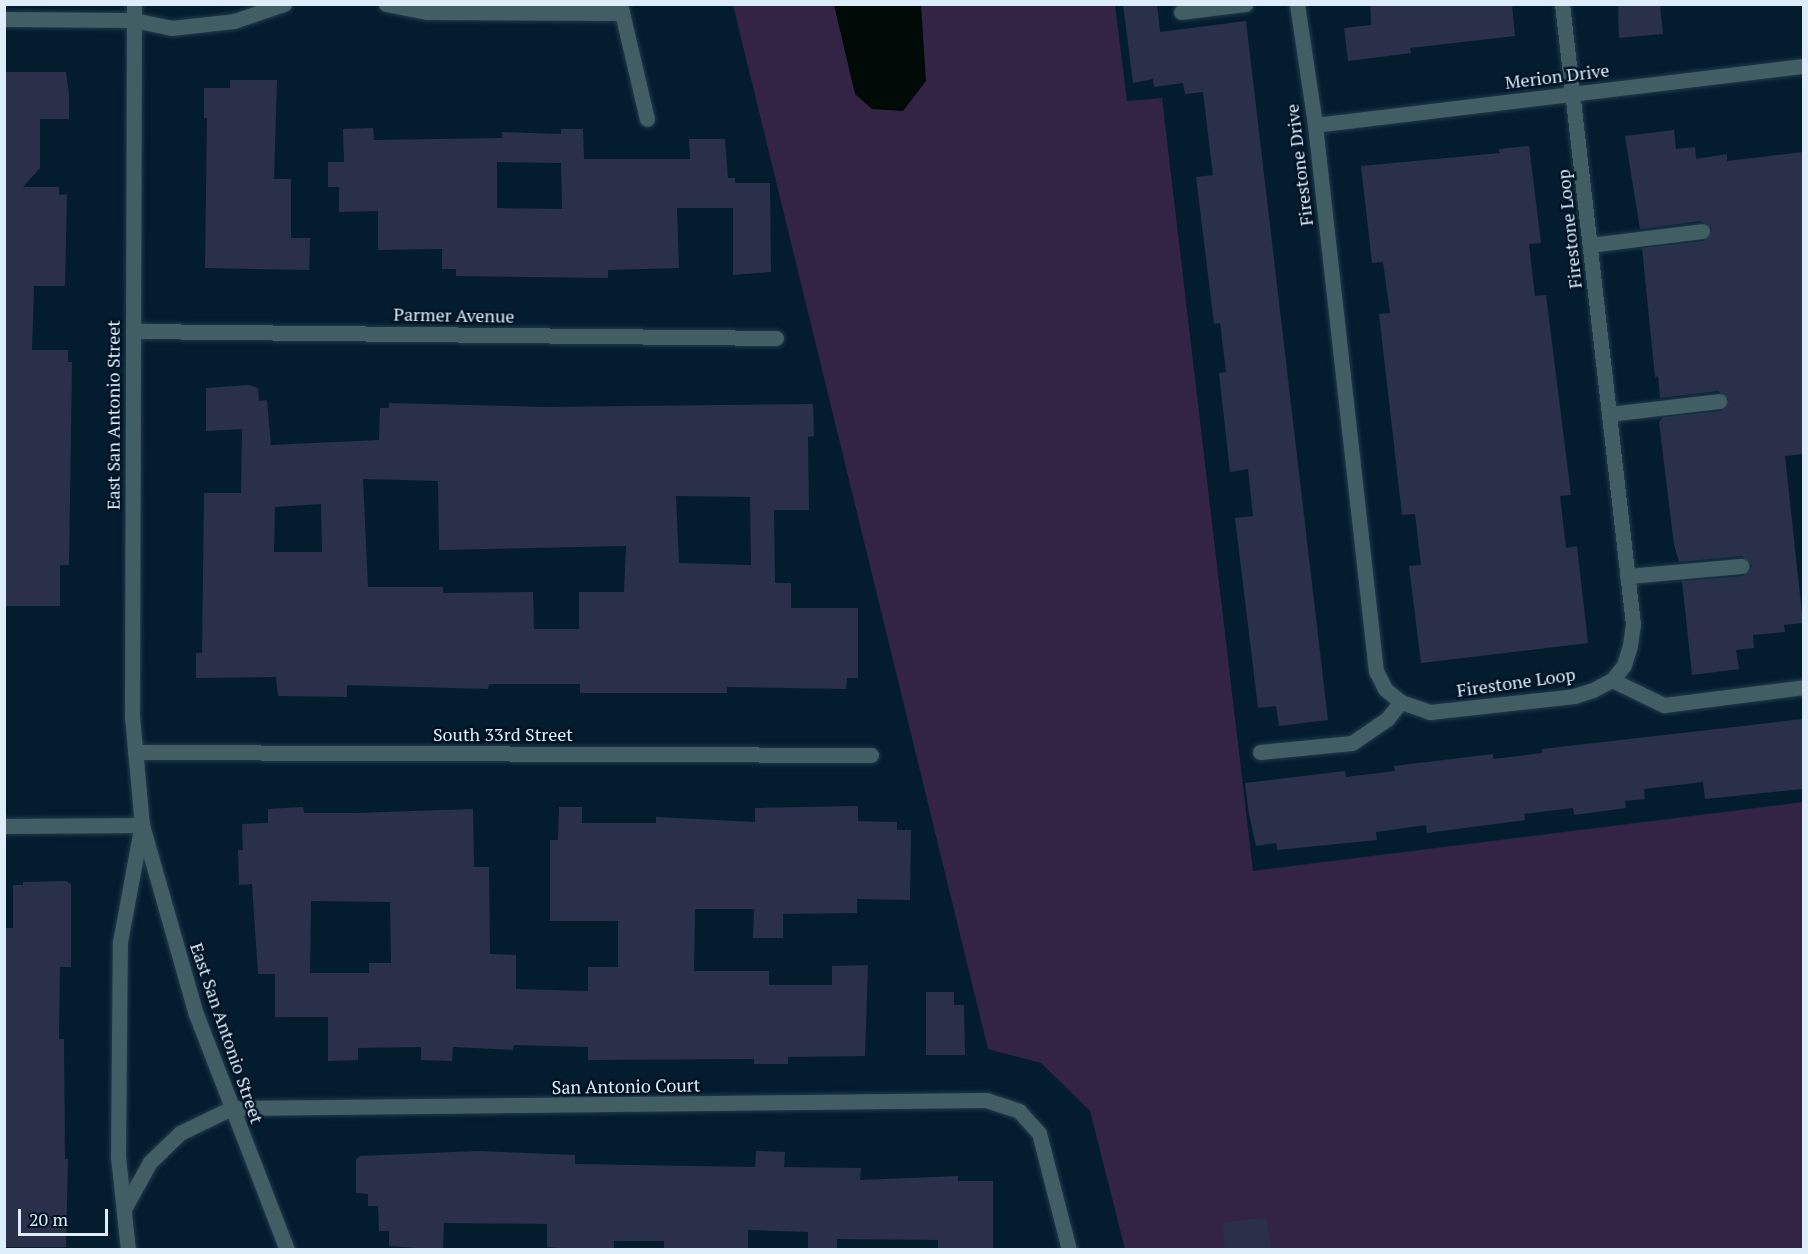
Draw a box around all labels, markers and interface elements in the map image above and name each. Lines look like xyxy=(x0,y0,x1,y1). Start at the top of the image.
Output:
street label: Merion Drive xyxy=(1504,59,1610,93)
street label: Firestone Drive xyxy=(1281,103,1317,227)
street label: Firestone Loop xyxy=(1552,168,1586,290)
street label: Parmer Avenue xyxy=(393,303,515,327)
street label: East San Antonio Street xyxy=(102,320,124,510)
street label: Firestone Loop xyxy=(1455,663,1577,701)
street label: South 33rd Street xyxy=(433,723,573,745)
street label: East San Antonio Street xyxy=(186,940,268,1126)
street label: San Antonio Court xyxy=(551,1074,701,1098)
scale bar xyxy=(21,1197,111,1235)
text: 20 m xyxy=(29,1207,68,1231)

